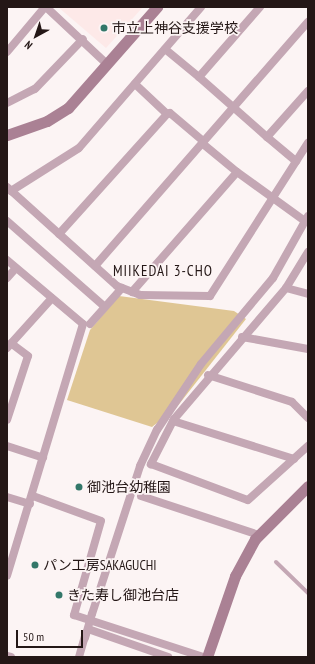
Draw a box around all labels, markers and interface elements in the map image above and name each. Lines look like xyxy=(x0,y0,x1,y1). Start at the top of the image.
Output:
north arrow xyxy=(16,16,56,56)
place label: 市立上神谷支援学校 xyxy=(112,20,238,36)
marker: 市立上神谷支援学校 xyxy=(99,23,109,33)
text: N xyxy=(22,38,35,52)
district label: MIIKEDAI 3-CHO xyxy=(113,262,213,280)
place label: 御池台幼稚園 xyxy=(87,479,171,495)
marker: 御池台幼稚園 xyxy=(74,482,84,492)
place label: パン工房SAKAGUCHI xyxy=(43,557,156,573)
marker: パン工房SAKAGUCHI xyxy=(30,560,40,570)
place label: きた寿し御池台店 xyxy=(67,587,179,603)
marker: きた寿し御池台店 xyxy=(54,590,64,600)
scale bar xyxy=(18,622,85,648)
text: 50 m xyxy=(23,629,44,644)

